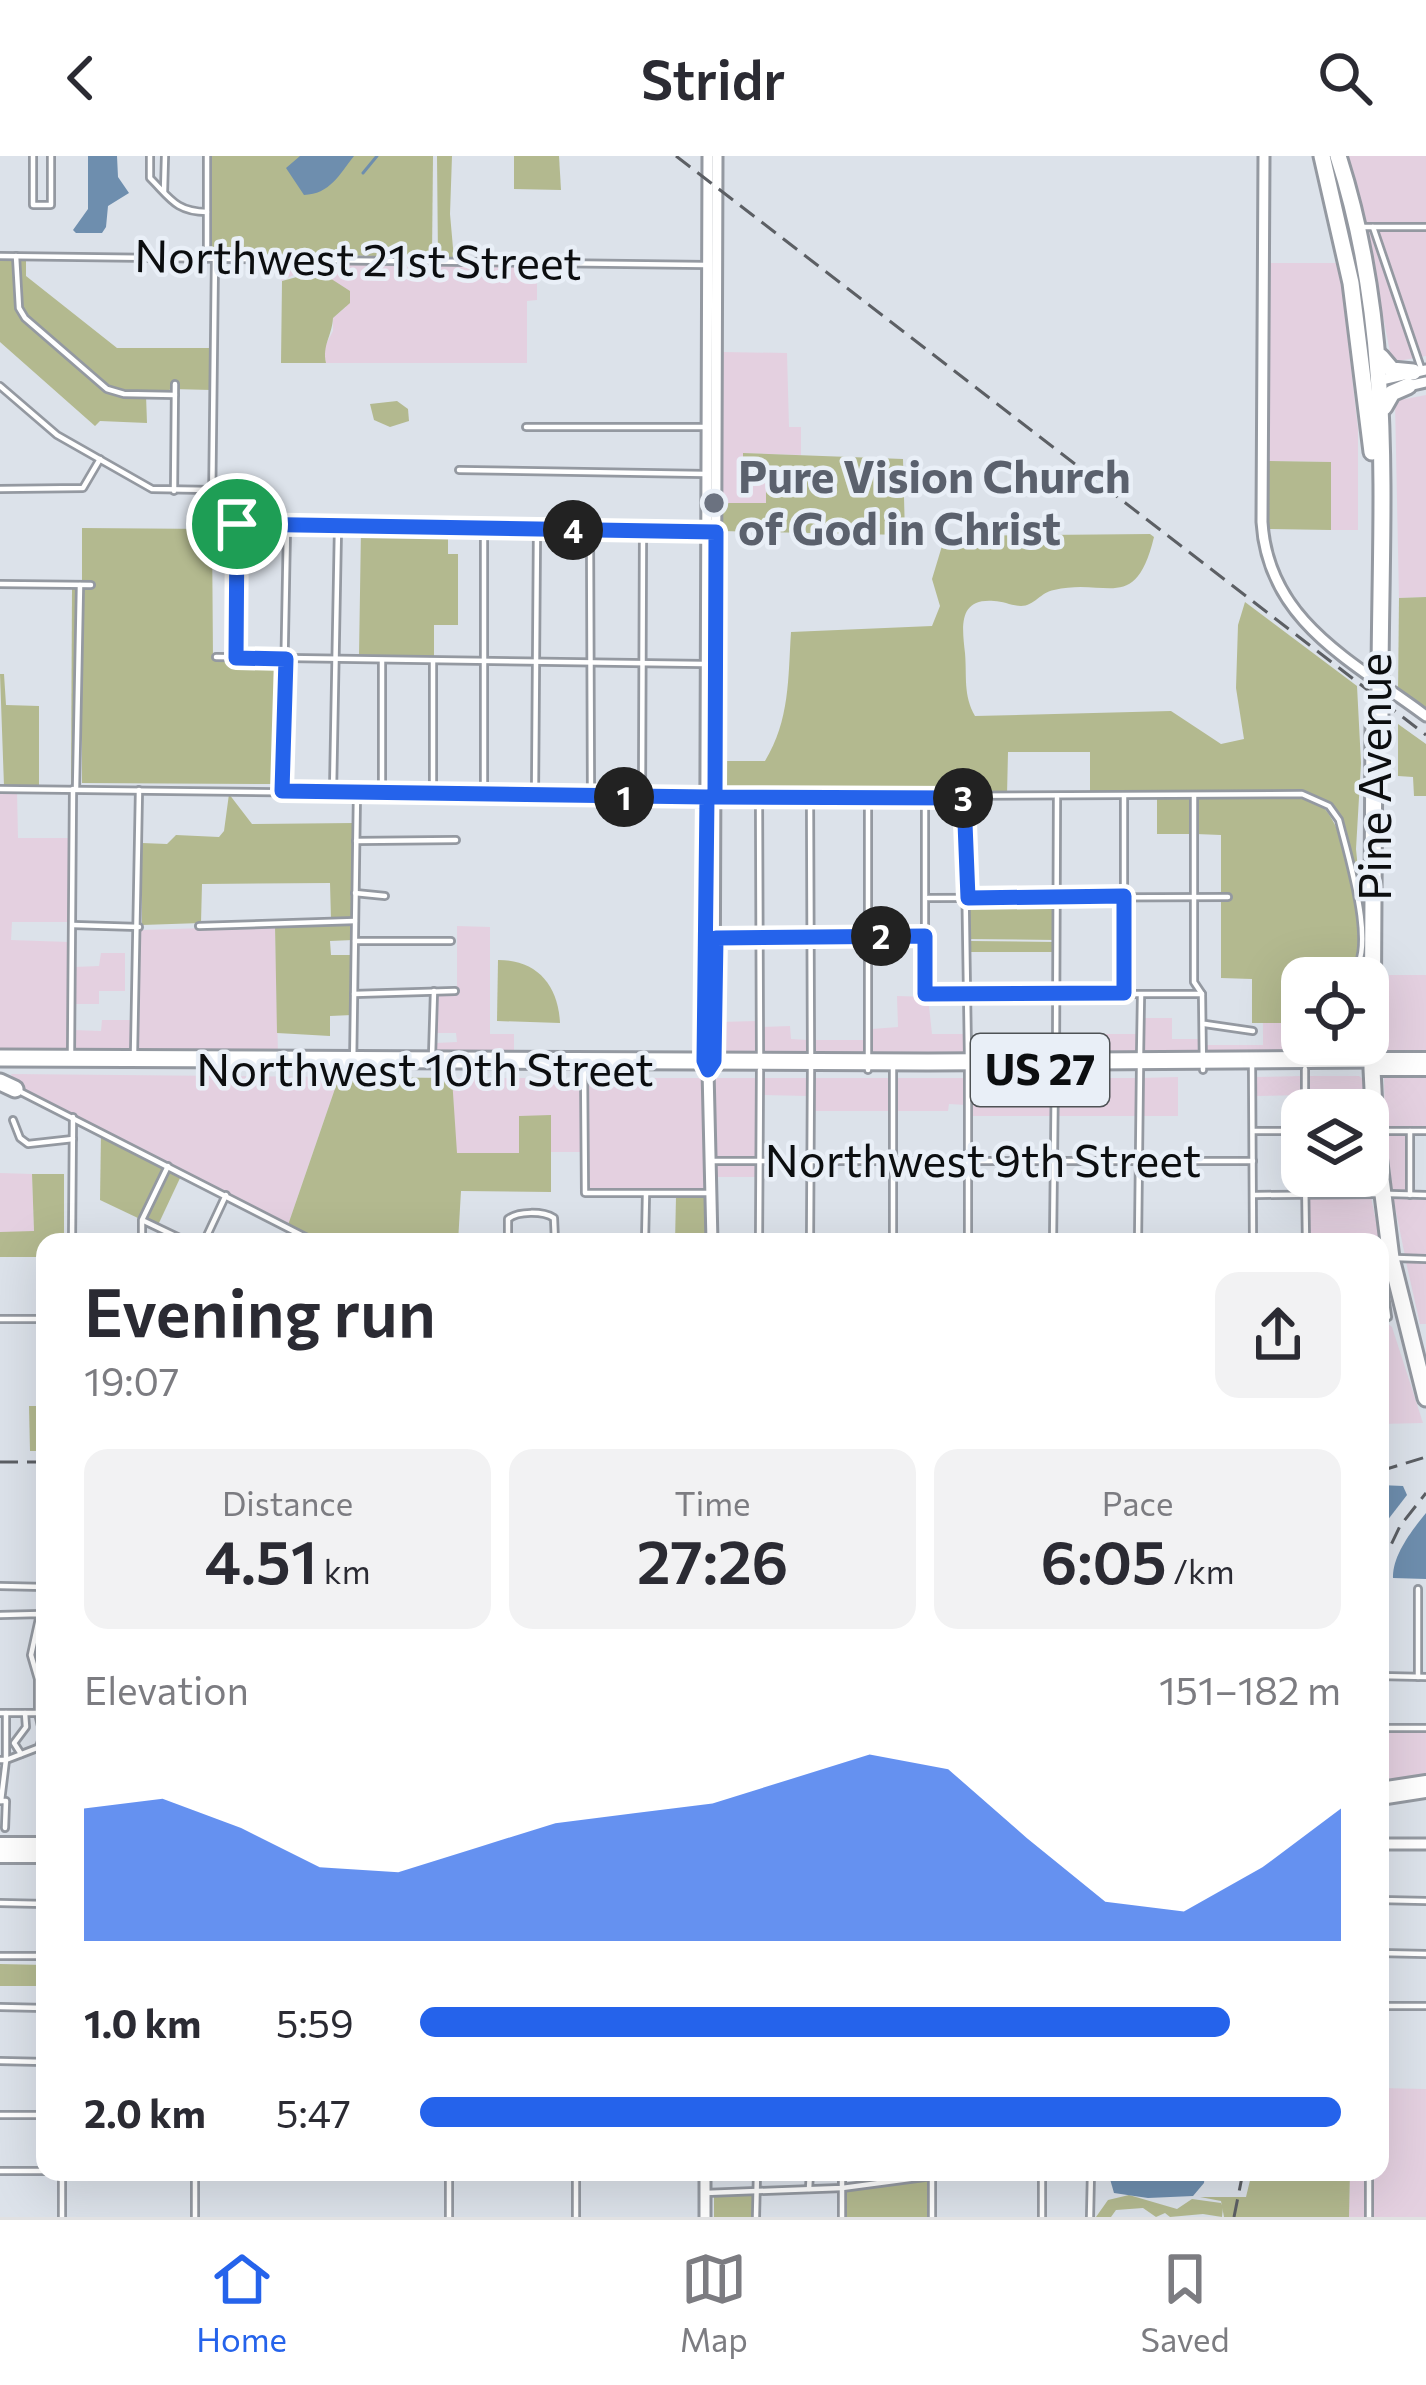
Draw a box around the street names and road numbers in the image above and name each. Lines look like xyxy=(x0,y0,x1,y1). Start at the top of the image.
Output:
street label: Northwest 21st Street xyxy=(134,226,582,289)
street label: Pine Avenue xyxy=(1345,653,1400,901)
road number: US 27 xyxy=(971,1034,1109,1106)
street label: Northwest 10th Street xyxy=(196,1040,654,1095)
street label: Northwest 9th Street xyxy=(765,1131,1201,1186)

